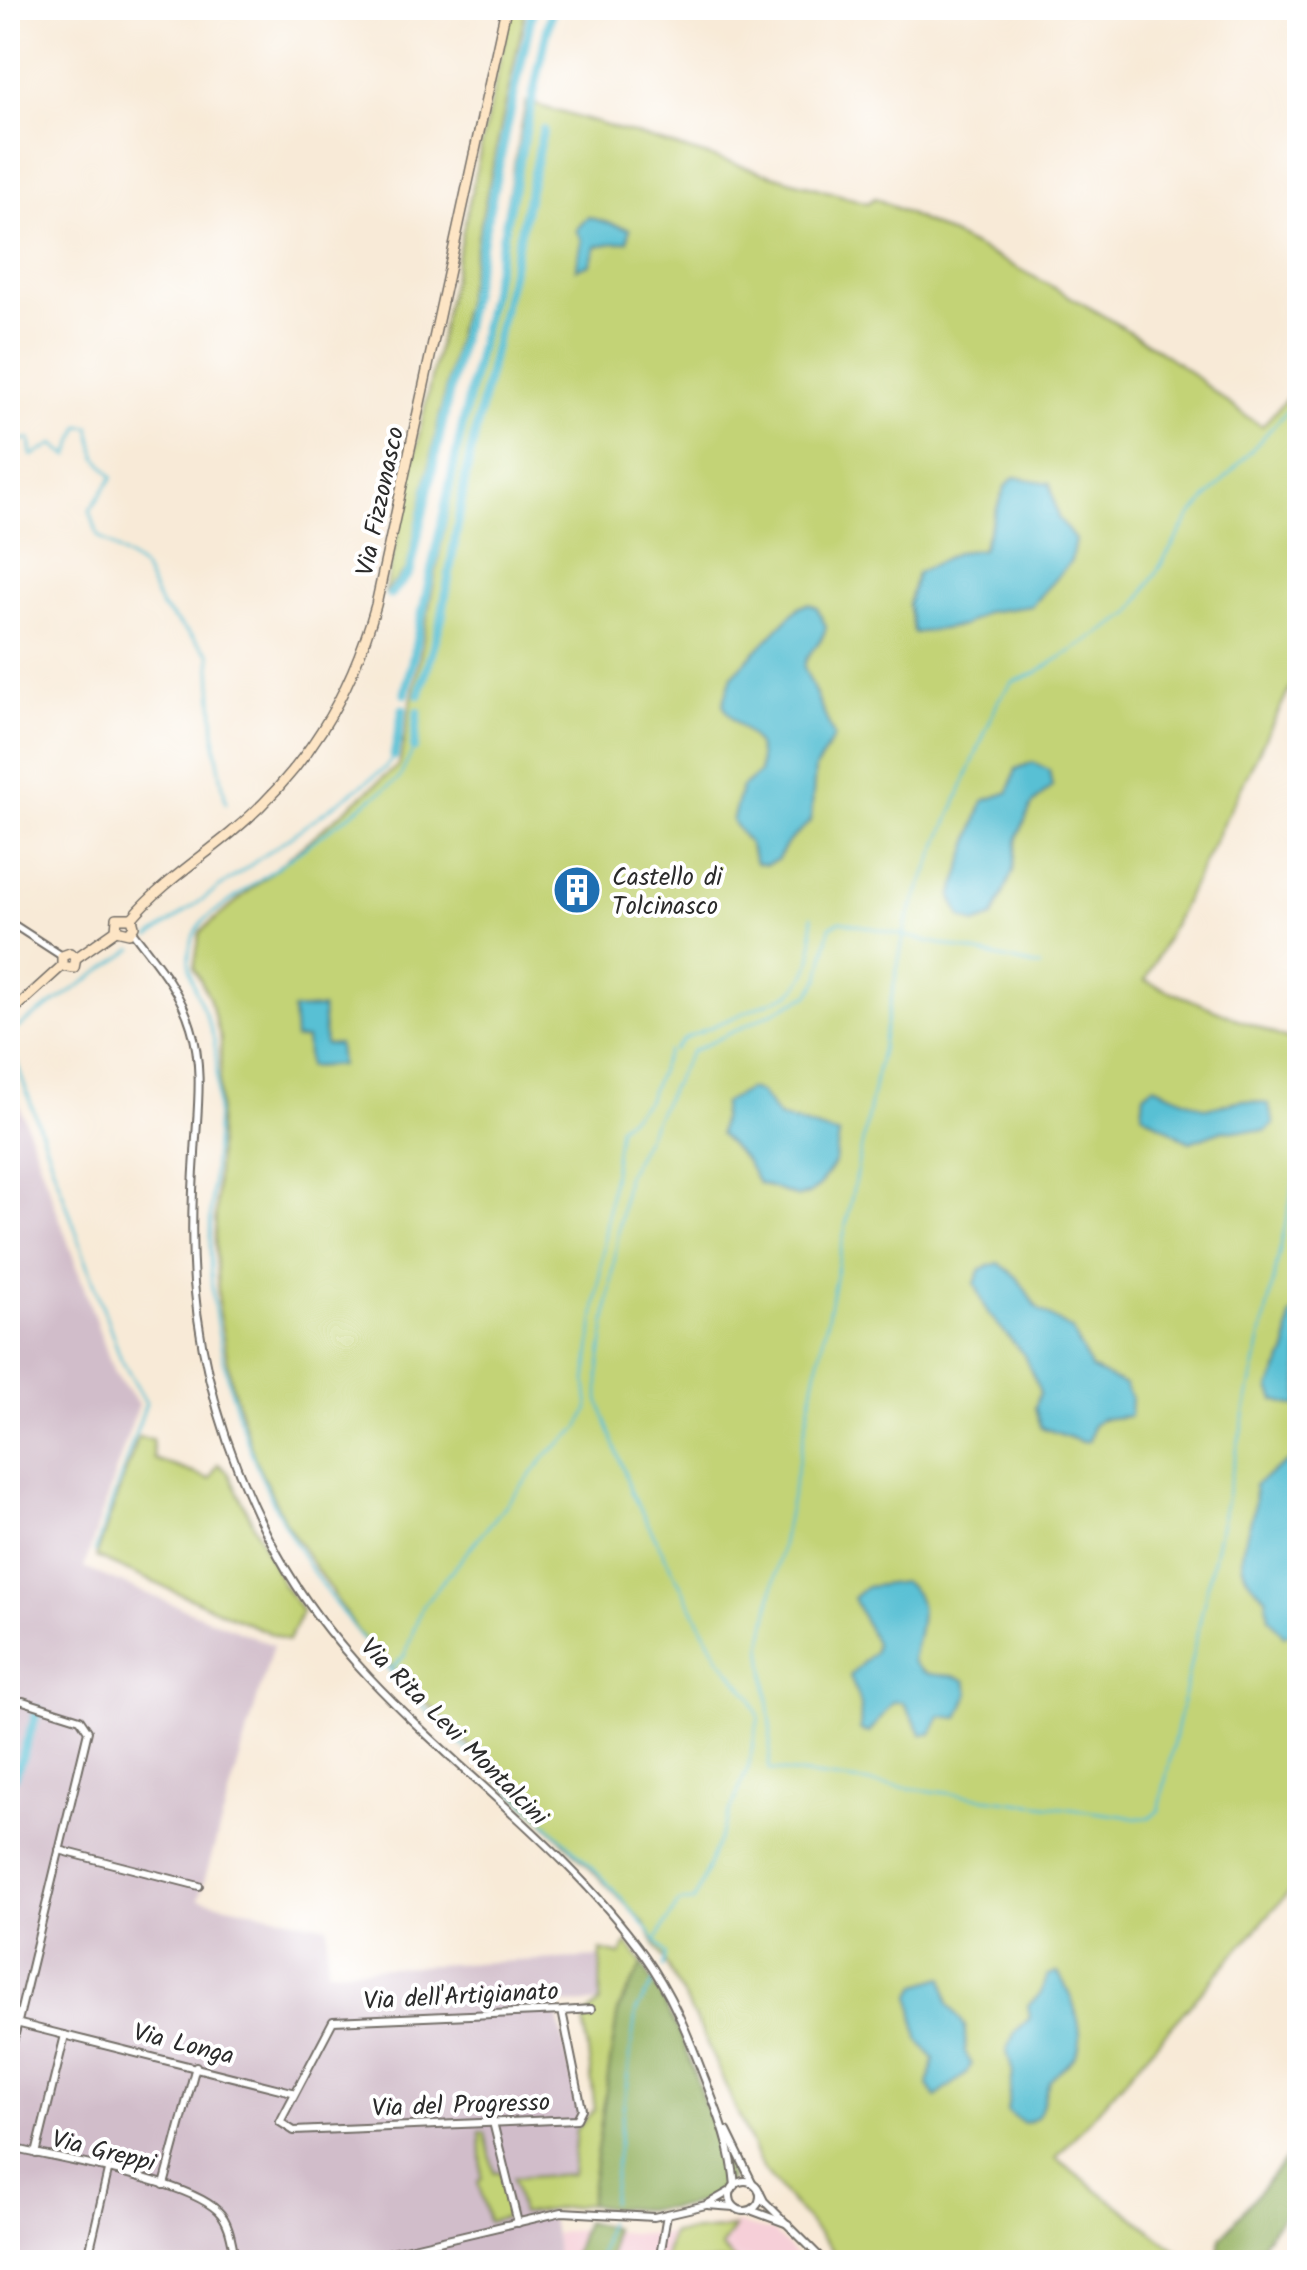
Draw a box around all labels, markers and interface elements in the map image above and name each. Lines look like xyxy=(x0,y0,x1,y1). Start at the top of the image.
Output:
street label: Via Fizzonasco xyxy=(346,423,416,580)
place label: Castello di Tolcinasco xyxy=(612,858,723,927)
building icon: Castello di Tolcinasco xyxy=(551,864,603,916)
street label: Via Rita Levi Montalcini xyxy=(350,1629,558,1837)
street label: Via dell'Artigianato xyxy=(363,1972,560,2022)
street label: Via Longa xyxy=(129,2013,238,2077)
street label: Via del Progresso xyxy=(371,2083,551,2129)
street label: Via Greppi xyxy=(47,2120,161,2184)

